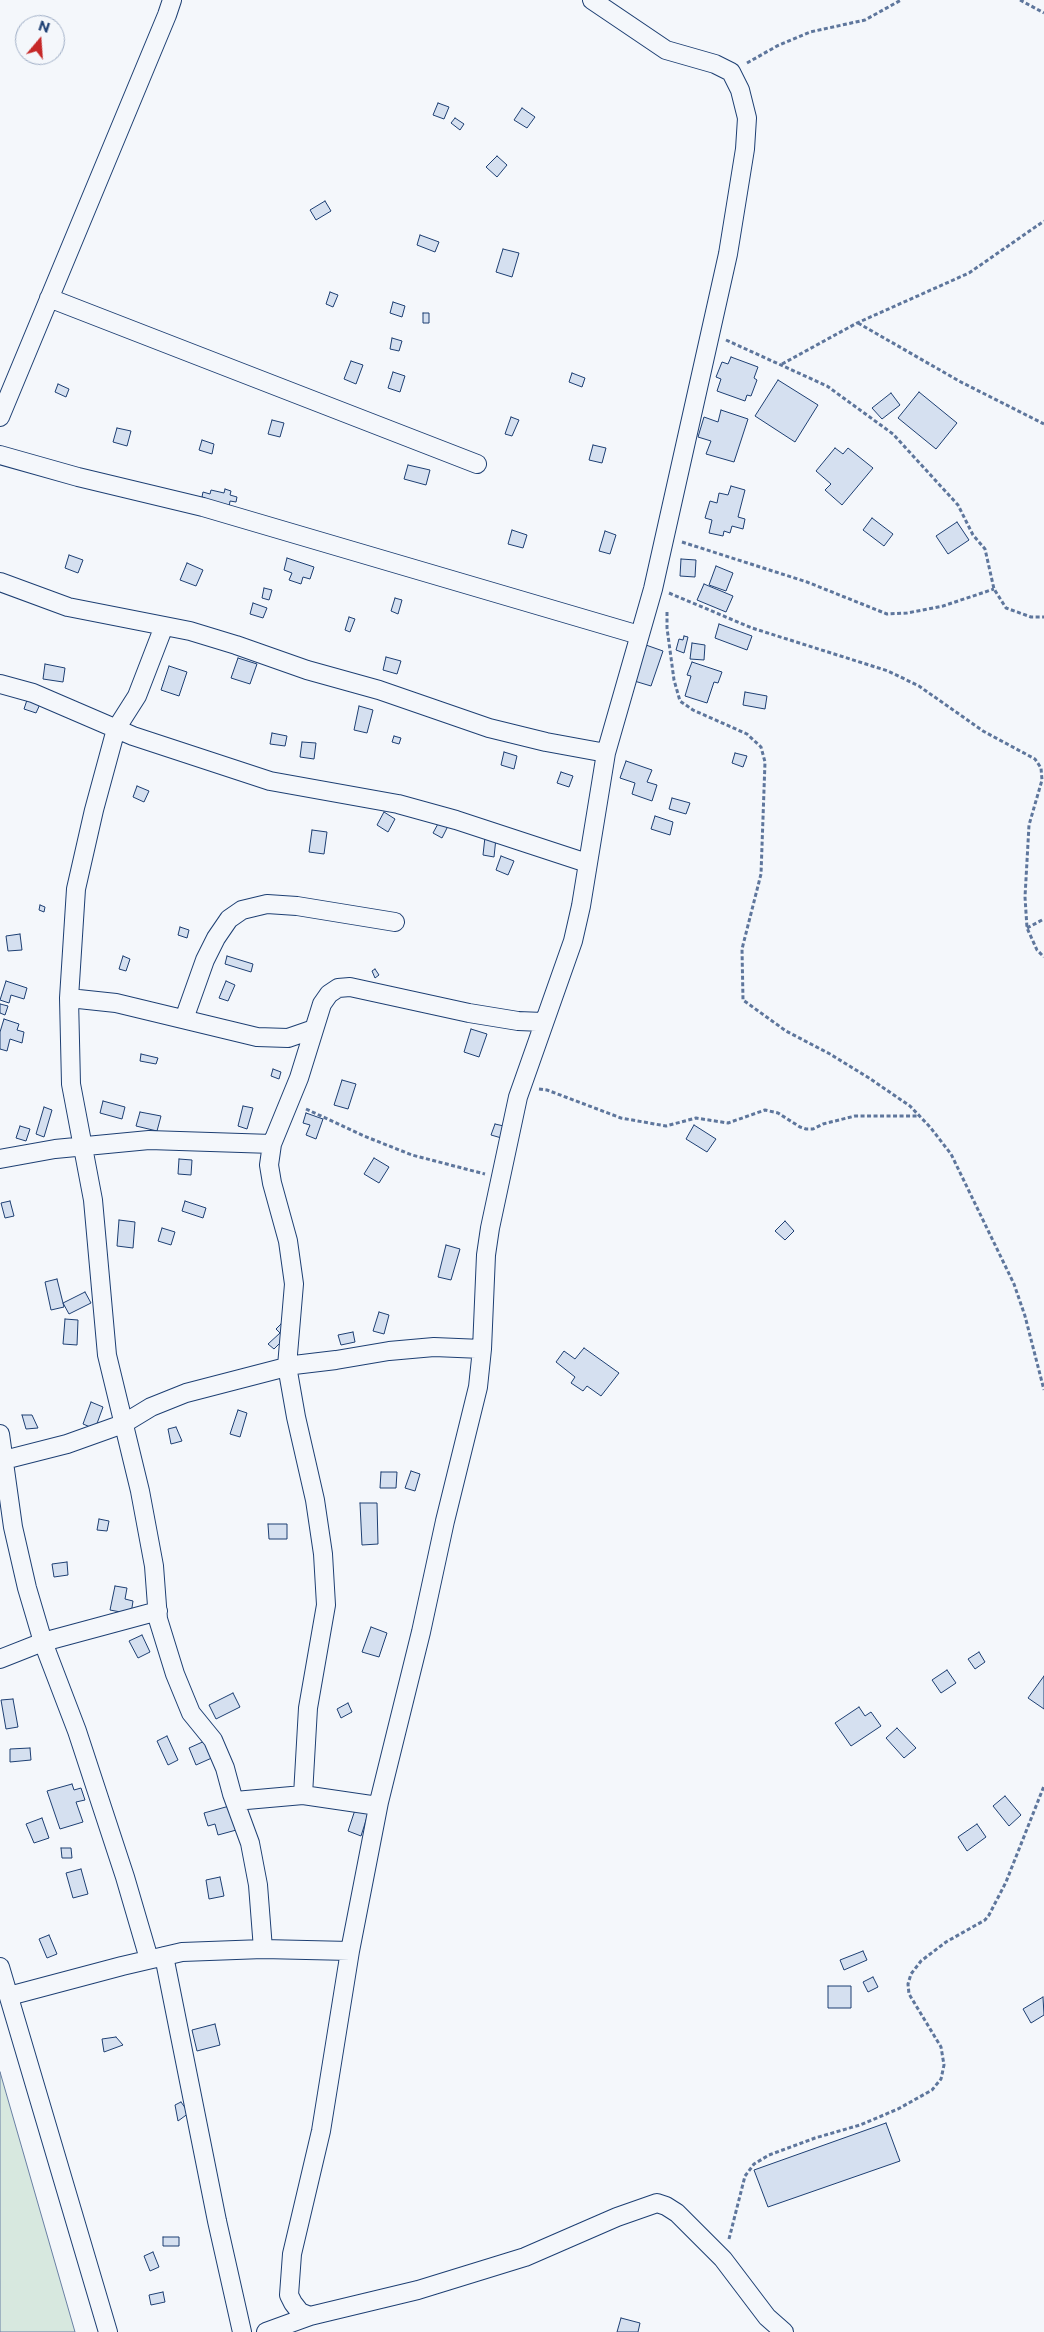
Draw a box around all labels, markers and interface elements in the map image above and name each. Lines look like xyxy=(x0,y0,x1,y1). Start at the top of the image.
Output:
north arrow xyxy=(15,15,65,65)
text: N xyxy=(36,16,52,37)

